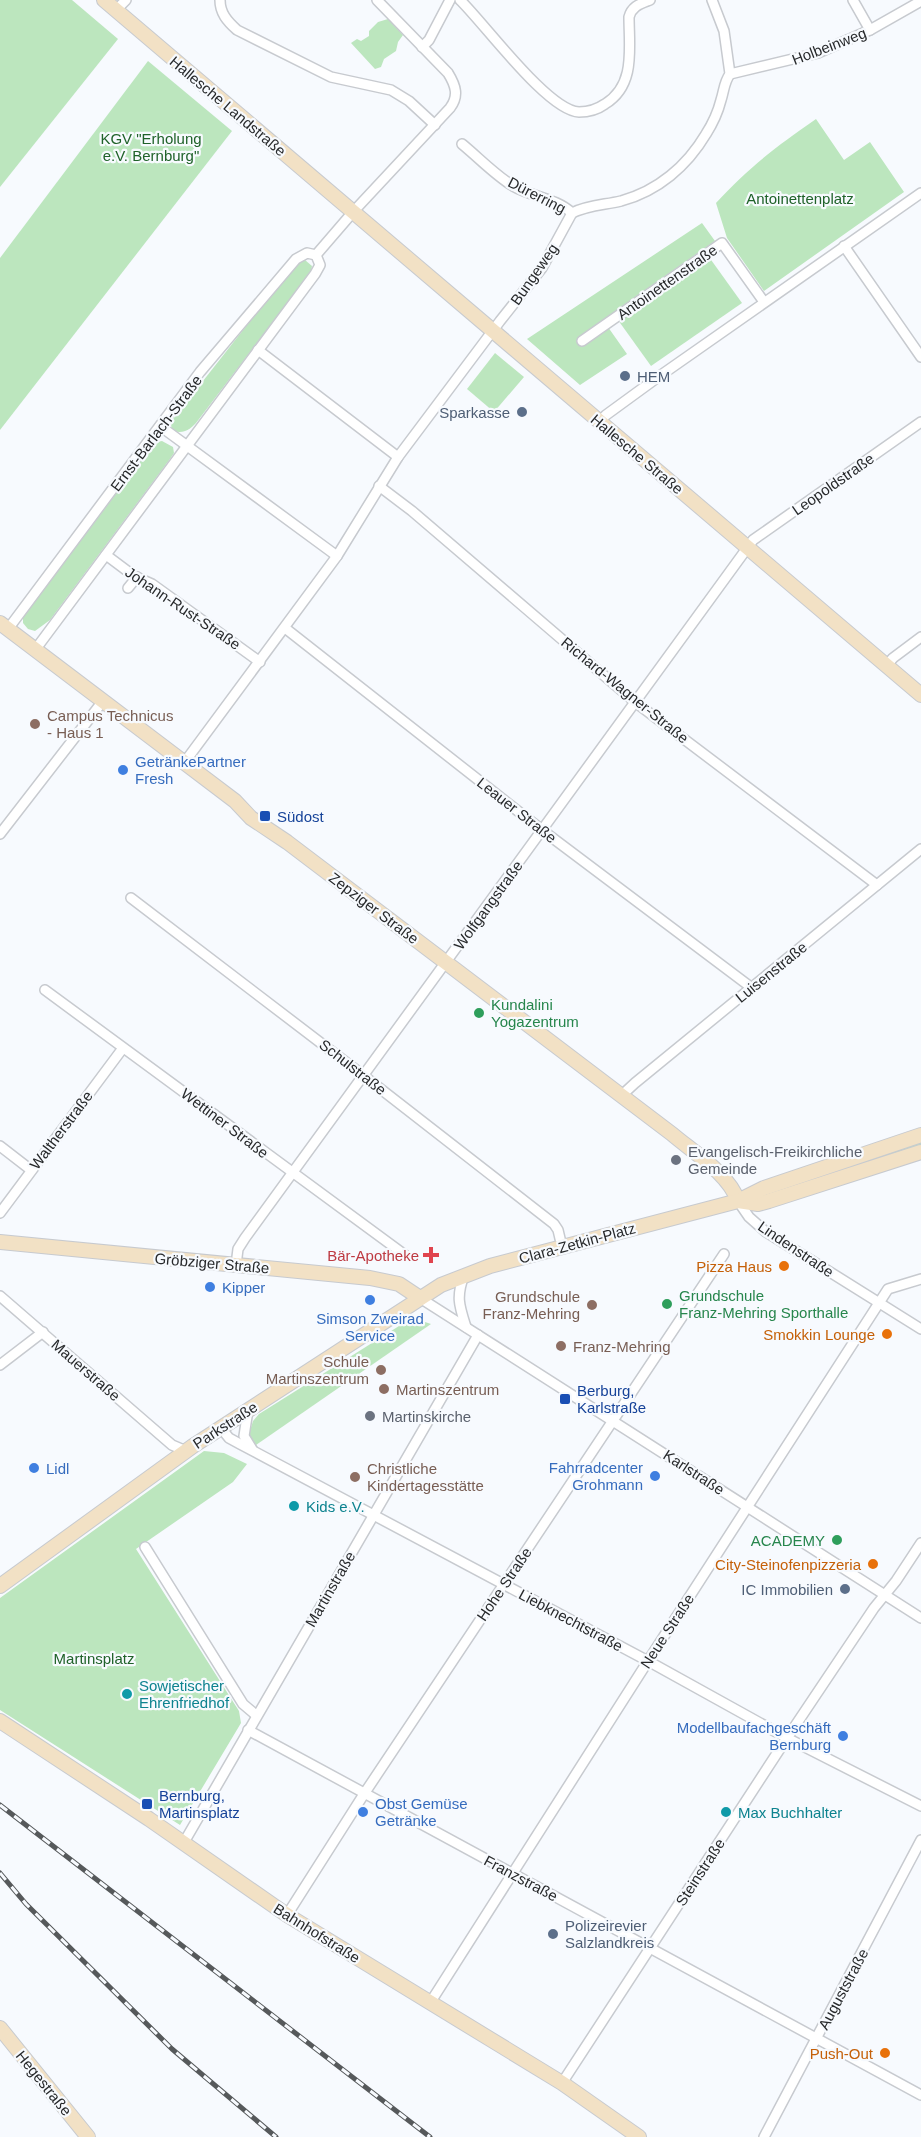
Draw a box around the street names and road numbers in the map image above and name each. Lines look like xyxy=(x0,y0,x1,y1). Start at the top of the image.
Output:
street label: Holbeinweg xyxy=(789,24,869,68)
street label: Hallesche Landstraße xyxy=(167,53,289,159)
street label: Dürerring xyxy=(505,173,569,217)
street label: Bungeweg xyxy=(507,240,561,308)
street label: Antoinettenstraße xyxy=(614,241,720,323)
street label: Ernst-Barlach-Straße xyxy=(107,372,205,494)
street label: Hallesche Straße xyxy=(587,411,687,497)
street label: Leopoldstraße xyxy=(789,450,877,518)
street label: Johann-Rust-Straße xyxy=(122,563,244,653)
street label: Richard-Wagner-Straße xyxy=(558,633,692,747)
street label: Leauer Straße xyxy=(474,774,560,846)
street label: Wolfgangstraße xyxy=(450,857,526,953)
street label: Zepziger Straße xyxy=(326,869,422,947)
street label: Luisenstraße xyxy=(732,938,810,1006)
street label: Schulstraße xyxy=(316,1036,390,1098)
street label: Wettiner Straße xyxy=(178,1085,272,1161)
street label: Waltherstraße xyxy=(26,1087,96,1173)
street label: Lindenstraße xyxy=(755,1217,837,1281)
street label: Clara-Zetkin-Platz xyxy=(517,1219,637,1267)
street label: Gröbziger Straße xyxy=(154,1250,270,1276)
street label: Mauerstraße xyxy=(48,1336,124,1404)
street label: Parkstraße xyxy=(190,1398,260,1452)
street label: Karlstraße xyxy=(660,1446,728,1498)
street label: Hohe Straße xyxy=(473,1544,535,1624)
street label: Martinstraße xyxy=(302,1548,358,1630)
street label: Liebknechtstraße xyxy=(516,1585,626,1655)
street label: Neue Straße xyxy=(637,1591,697,1671)
street label: Steinstraße xyxy=(672,1835,728,1909)
street label: Franzstraße xyxy=(481,1852,561,1904)
street label: Bahnhofstraße xyxy=(271,1900,363,1966)
street label: Auguststraße xyxy=(815,1946,871,2032)
street label: Hegestraße xyxy=(13,2047,75,2119)

